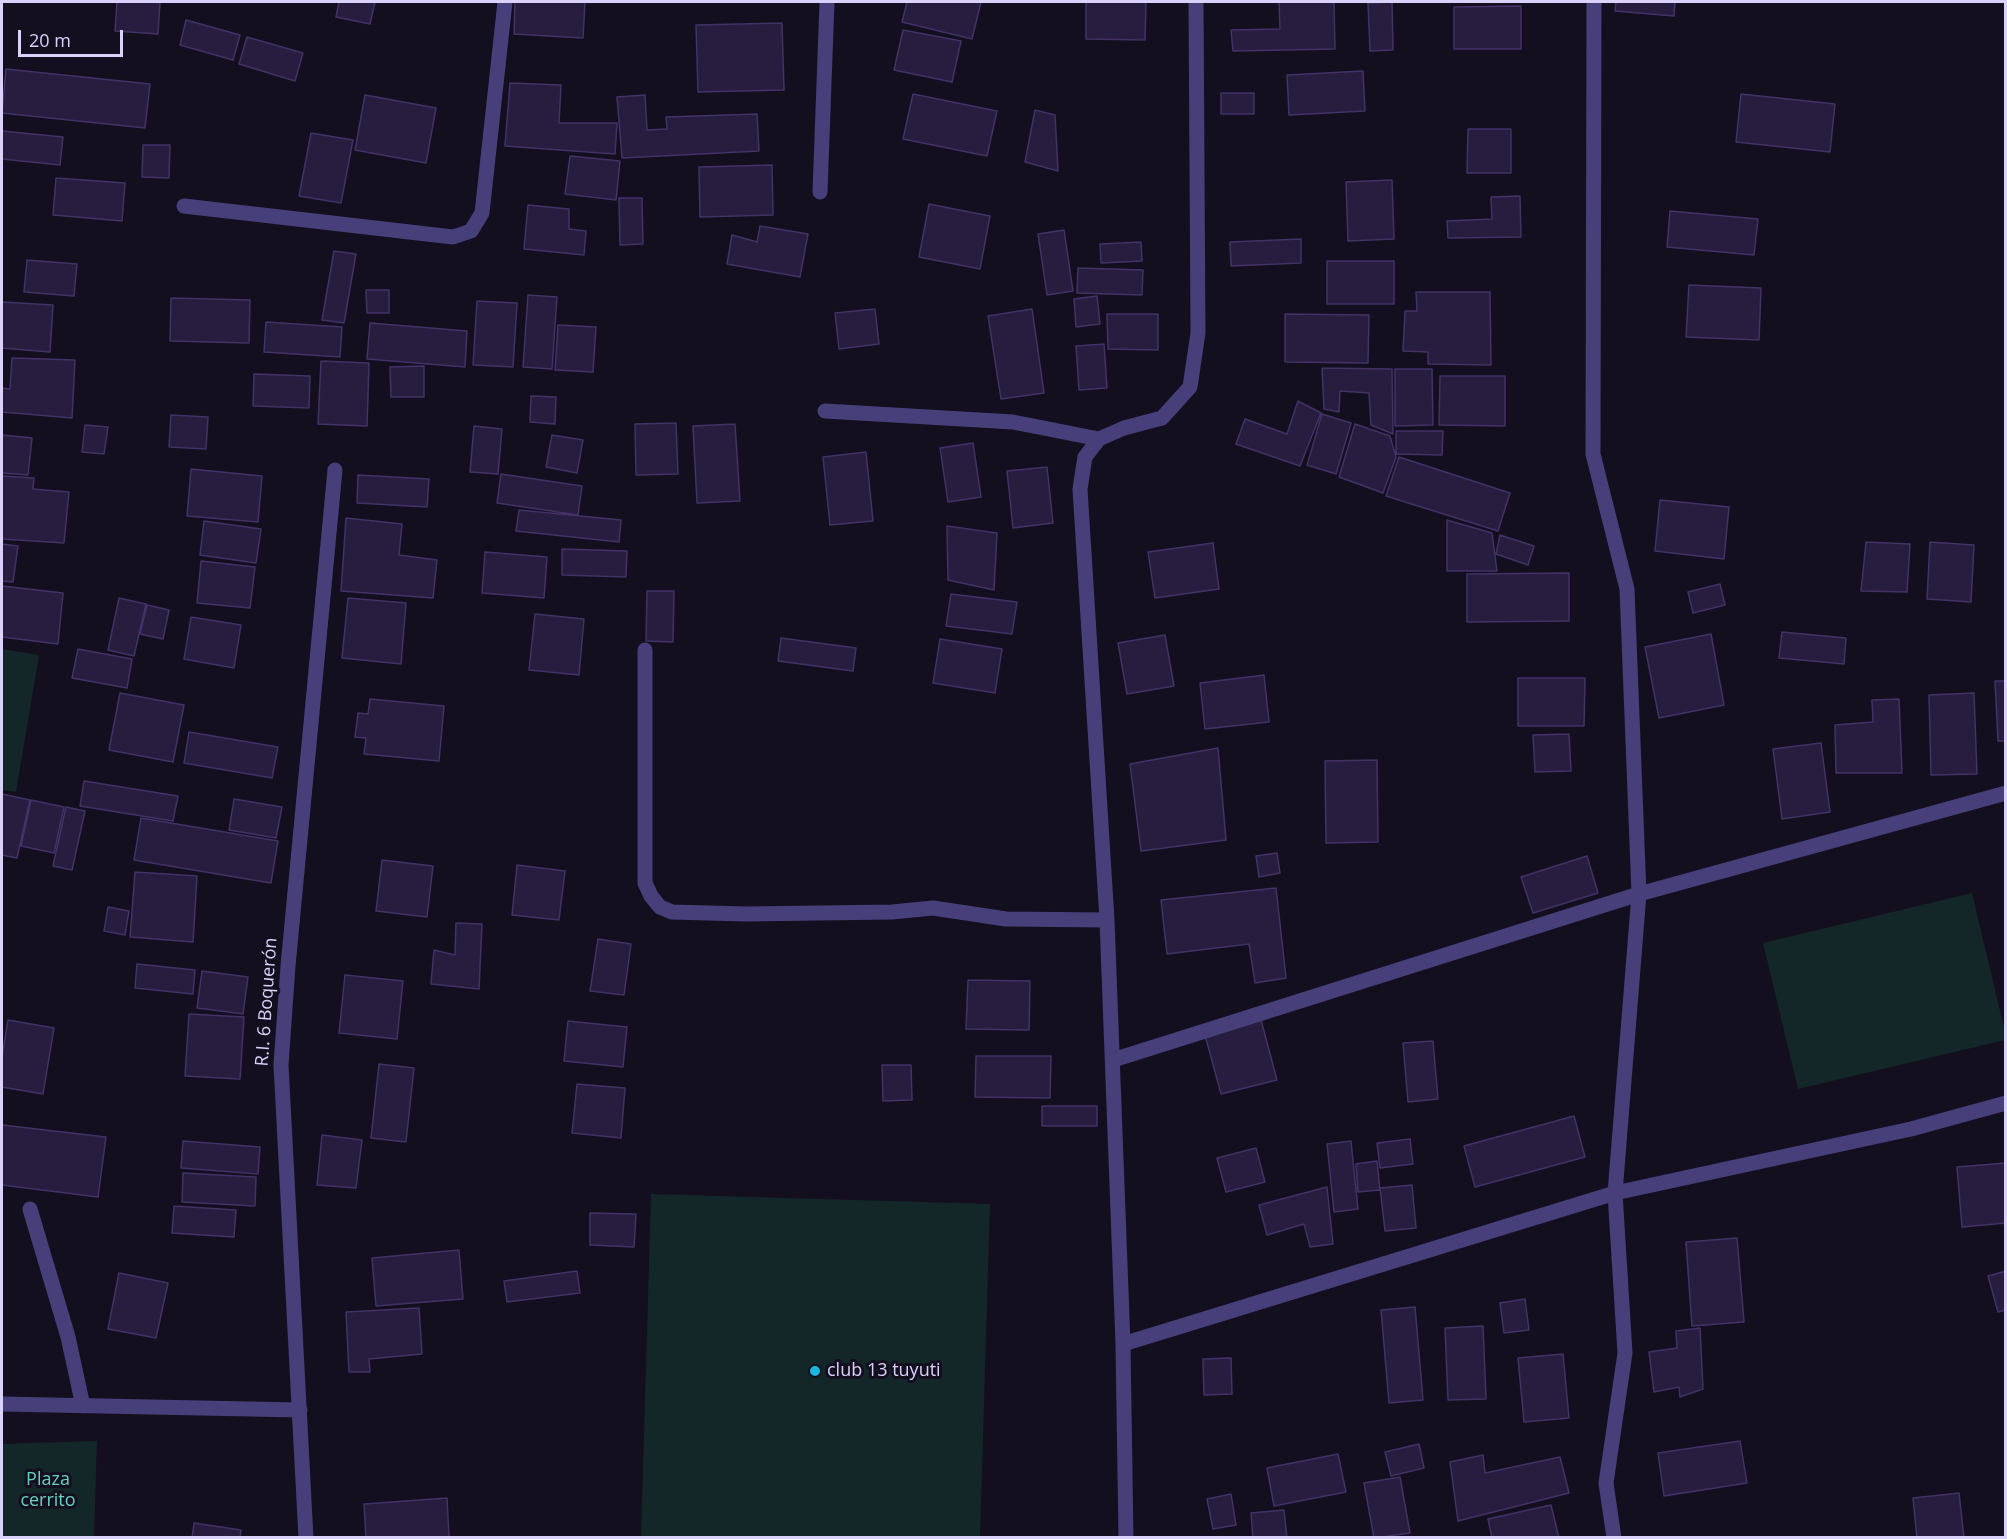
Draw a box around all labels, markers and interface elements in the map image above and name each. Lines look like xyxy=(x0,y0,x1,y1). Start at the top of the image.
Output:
scale bar xyxy=(21,18,126,56)
text: 20 m xyxy=(29,28,71,52)
street label: R.I. 6 Boquerón xyxy=(252,937,282,1067)
place label: club 13 tuyuti xyxy=(827,1360,941,1382)
marker: club 13 tuyuti xyxy=(808,1364,822,1378)
park label: Plaza cerrito xyxy=(20,1469,76,1512)

